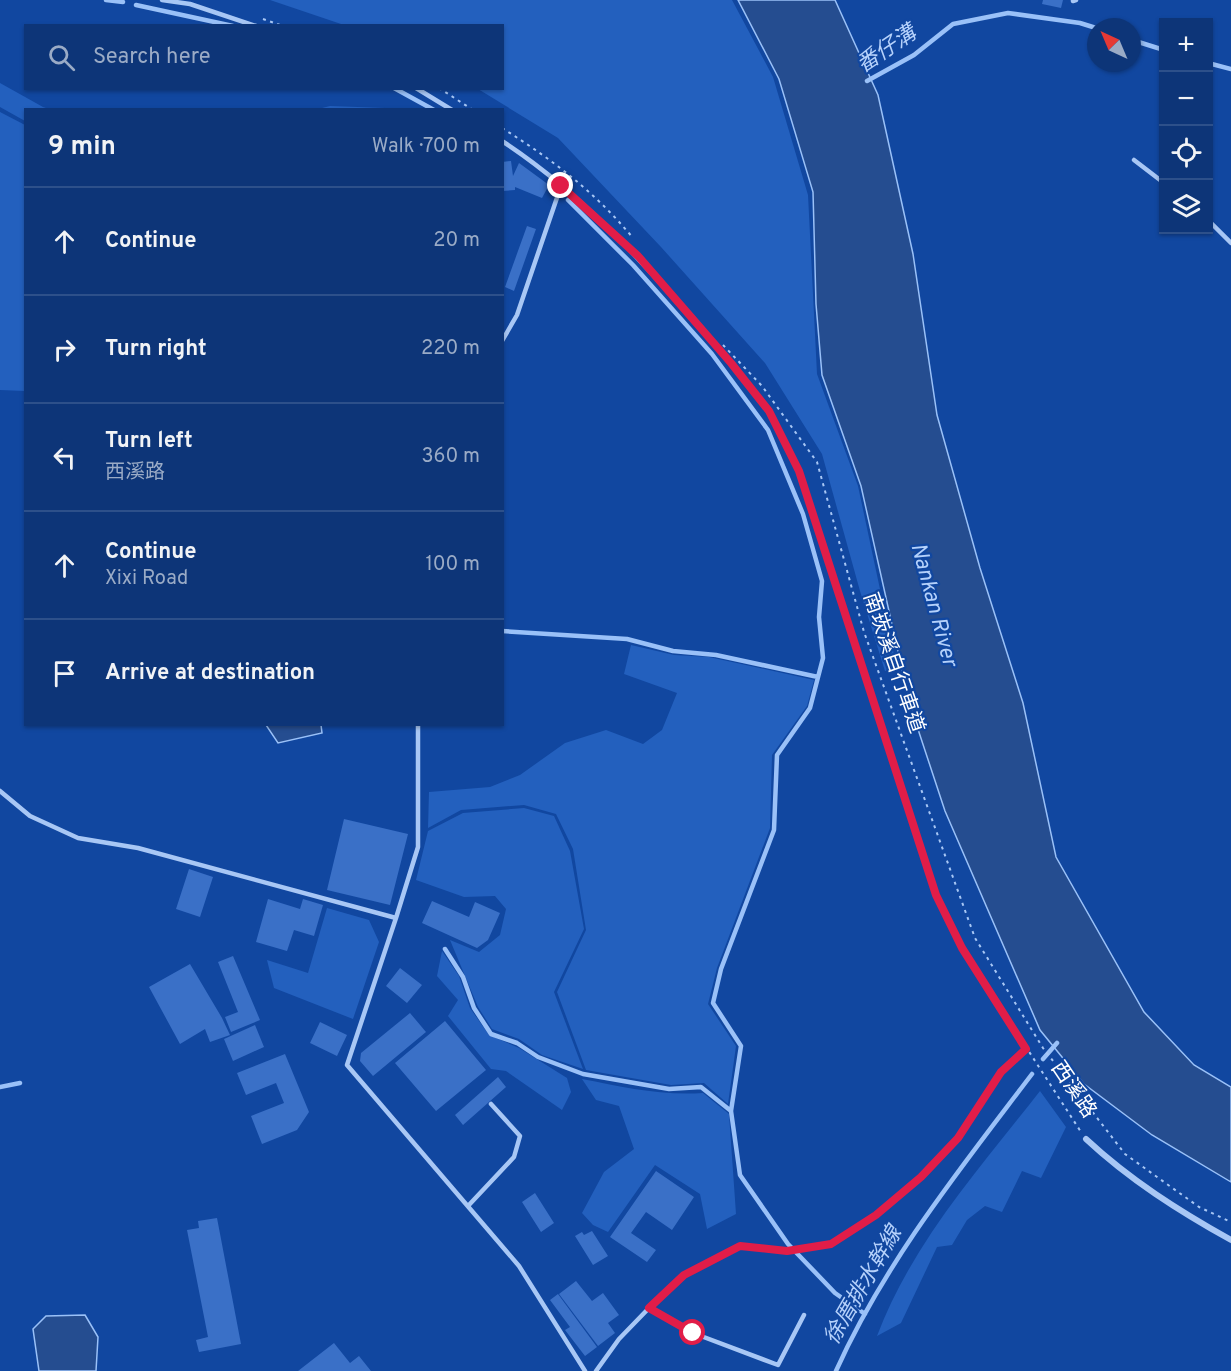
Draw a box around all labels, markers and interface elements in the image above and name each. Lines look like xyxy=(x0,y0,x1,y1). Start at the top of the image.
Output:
north arrow xyxy=(1087,18,1141,72)
map controls xyxy=(1159,18,1213,234)
button: + xyxy=(1159,18,1213,72)
water label: 番仔溝 xyxy=(852,19,924,80)
search box xyxy=(24,24,504,90)
icon: search xyxy=(45,41,78,74)
text: Search here xyxy=(93,44,211,71)
button: − xyxy=(1159,72,1213,126)
button: locate xyxy=(1159,126,1213,180)
text: 9 min xyxy=(48,131,116,164)
text: Walk · 700 m xyxy=(372,134,480,160)
route end xyxy=(547,172,573,198)
button: layers xyxy=(1159,180,1213,234)
icon: ahead xyxy=(48,225,81,258)
text: Continue xyxy=(105,228,196,255)
text: 20 m xyxy=(433,228,480,254)
icon: right xyxy=(48,333,81,366)
text: Turn right xyxy=(105,336,207,363)
text: 220 m xyxy=(421,336,480,362)
text: Turn left xyxy=(105,428,193,455)
icon: left xyxy=(48,441,81,474)
text: 360 m xyxy=(422,444,480,470)
text: 西溪路 xyxy=(105,460,165,486)
text: Continue xyxy=(105,539,196,566)
water label: Nankan River xyxy=(904,540,963,671)
icon: ahead xyxy=(48,549,81,582)
text: 100 m xyxy=(425,552,480,578)
text: Xixi Road xyxy=(105,566,188,592)
street label: 南崁溪自行車道 xyxy=(856,589,930,737)
icon: arrive xyxy=(48,657,81,690)
text: Arrive at destination xyxy=(105,660,315,687)
street label: 西溪路 xyxy=(1044,1056,1102,1124)
water label: 徐厝排水幹線 xyxy=(819,1220,910,1350)
route start xyxy=(679,1319,705,1345)

